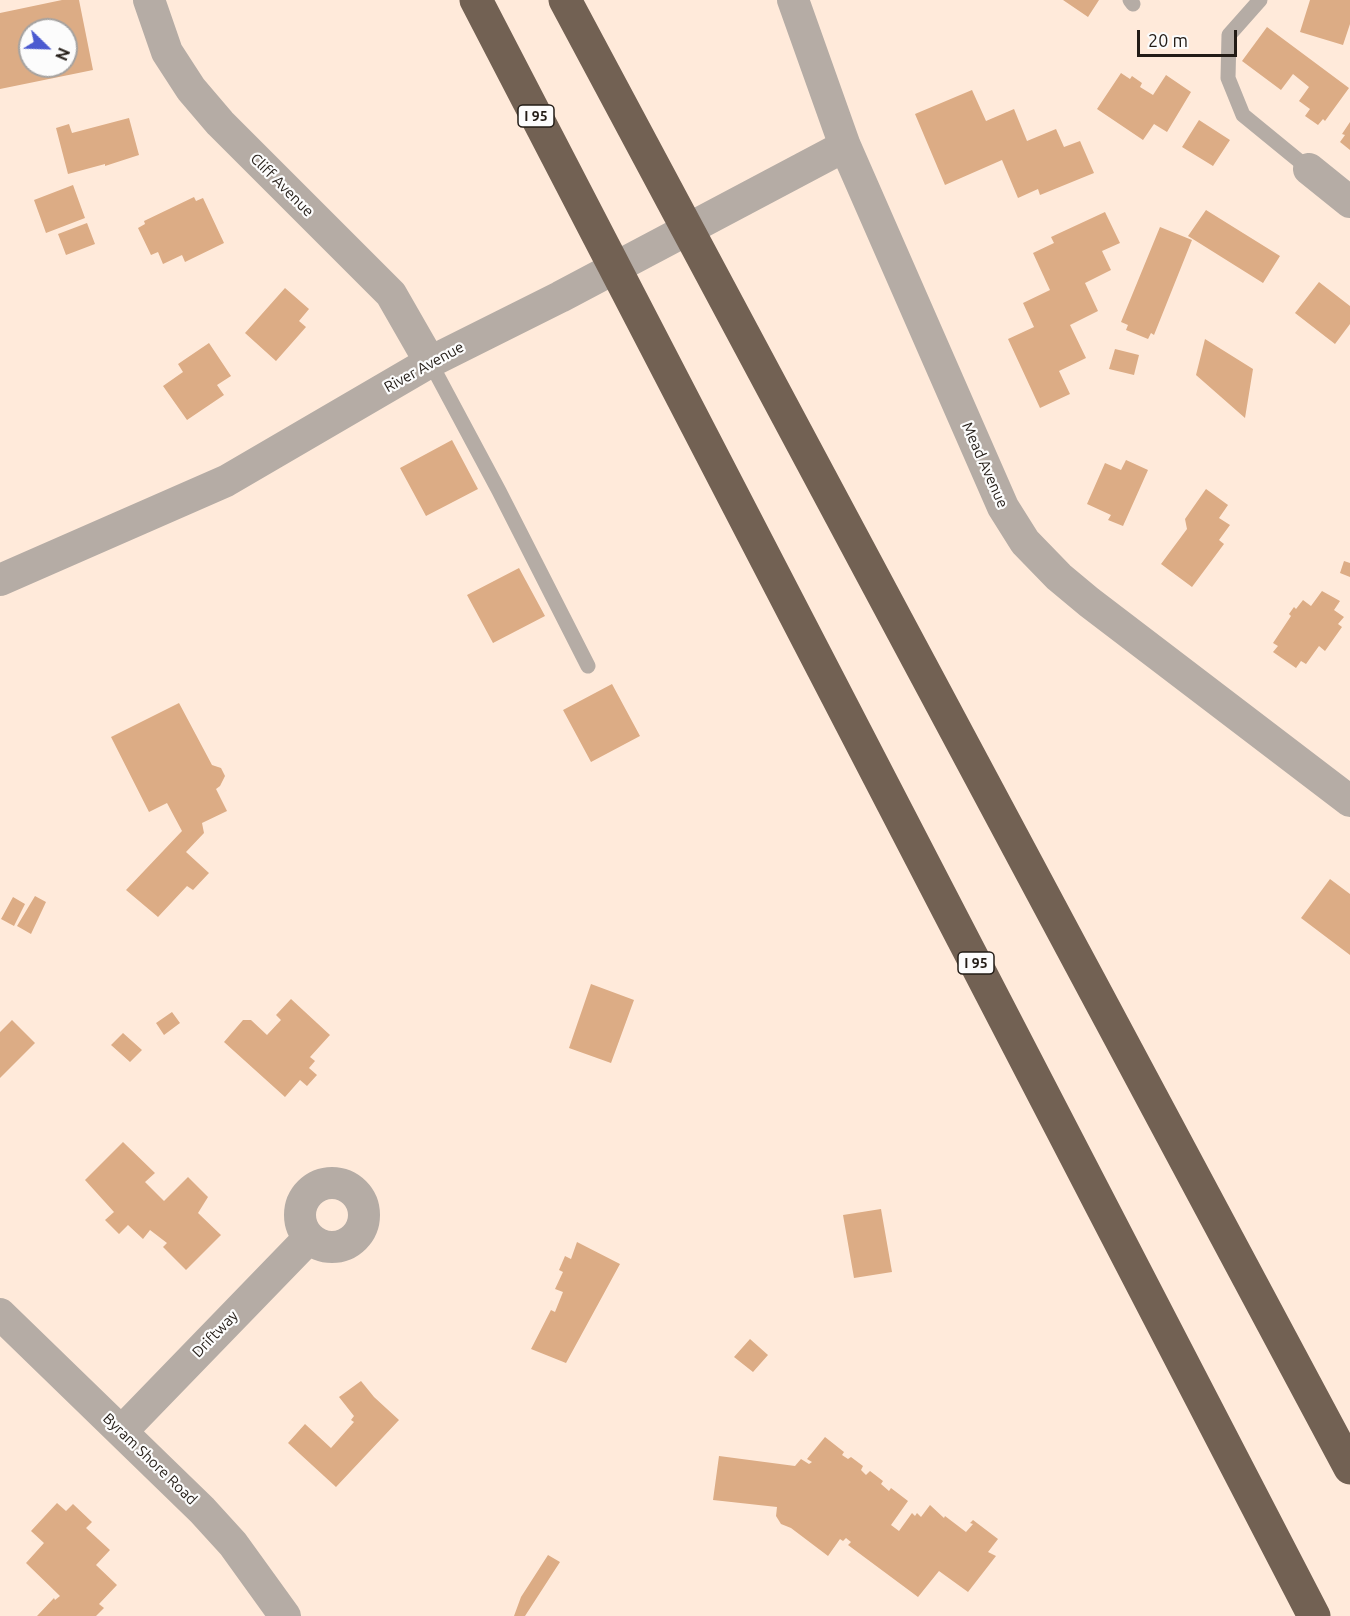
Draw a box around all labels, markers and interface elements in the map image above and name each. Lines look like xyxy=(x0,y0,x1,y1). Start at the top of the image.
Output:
north arrow xyxy=(18,18,78,78)
scale bar xyxy=(1140,18,1240,56)
text: 20 m xyxy=(1148,30,1188,50)
text: N xyxy=(52,45,73,63)
road number: I 95 xyxy=(518,105,554,127)
street label: Cliff Avenue xyxy=(247,150,317,220)
street label: River Avenue xyxy=(381,338,467,396)
street label: Mead Avenue xyxy=(958,419,1012,511)
road number: I 95 xyxy=(958,952,994,974)
street label: Driftway xyxy=(188,1307,242,1361)
street label: Byram Shore Road xyxy=(99,1410,201,1508)

